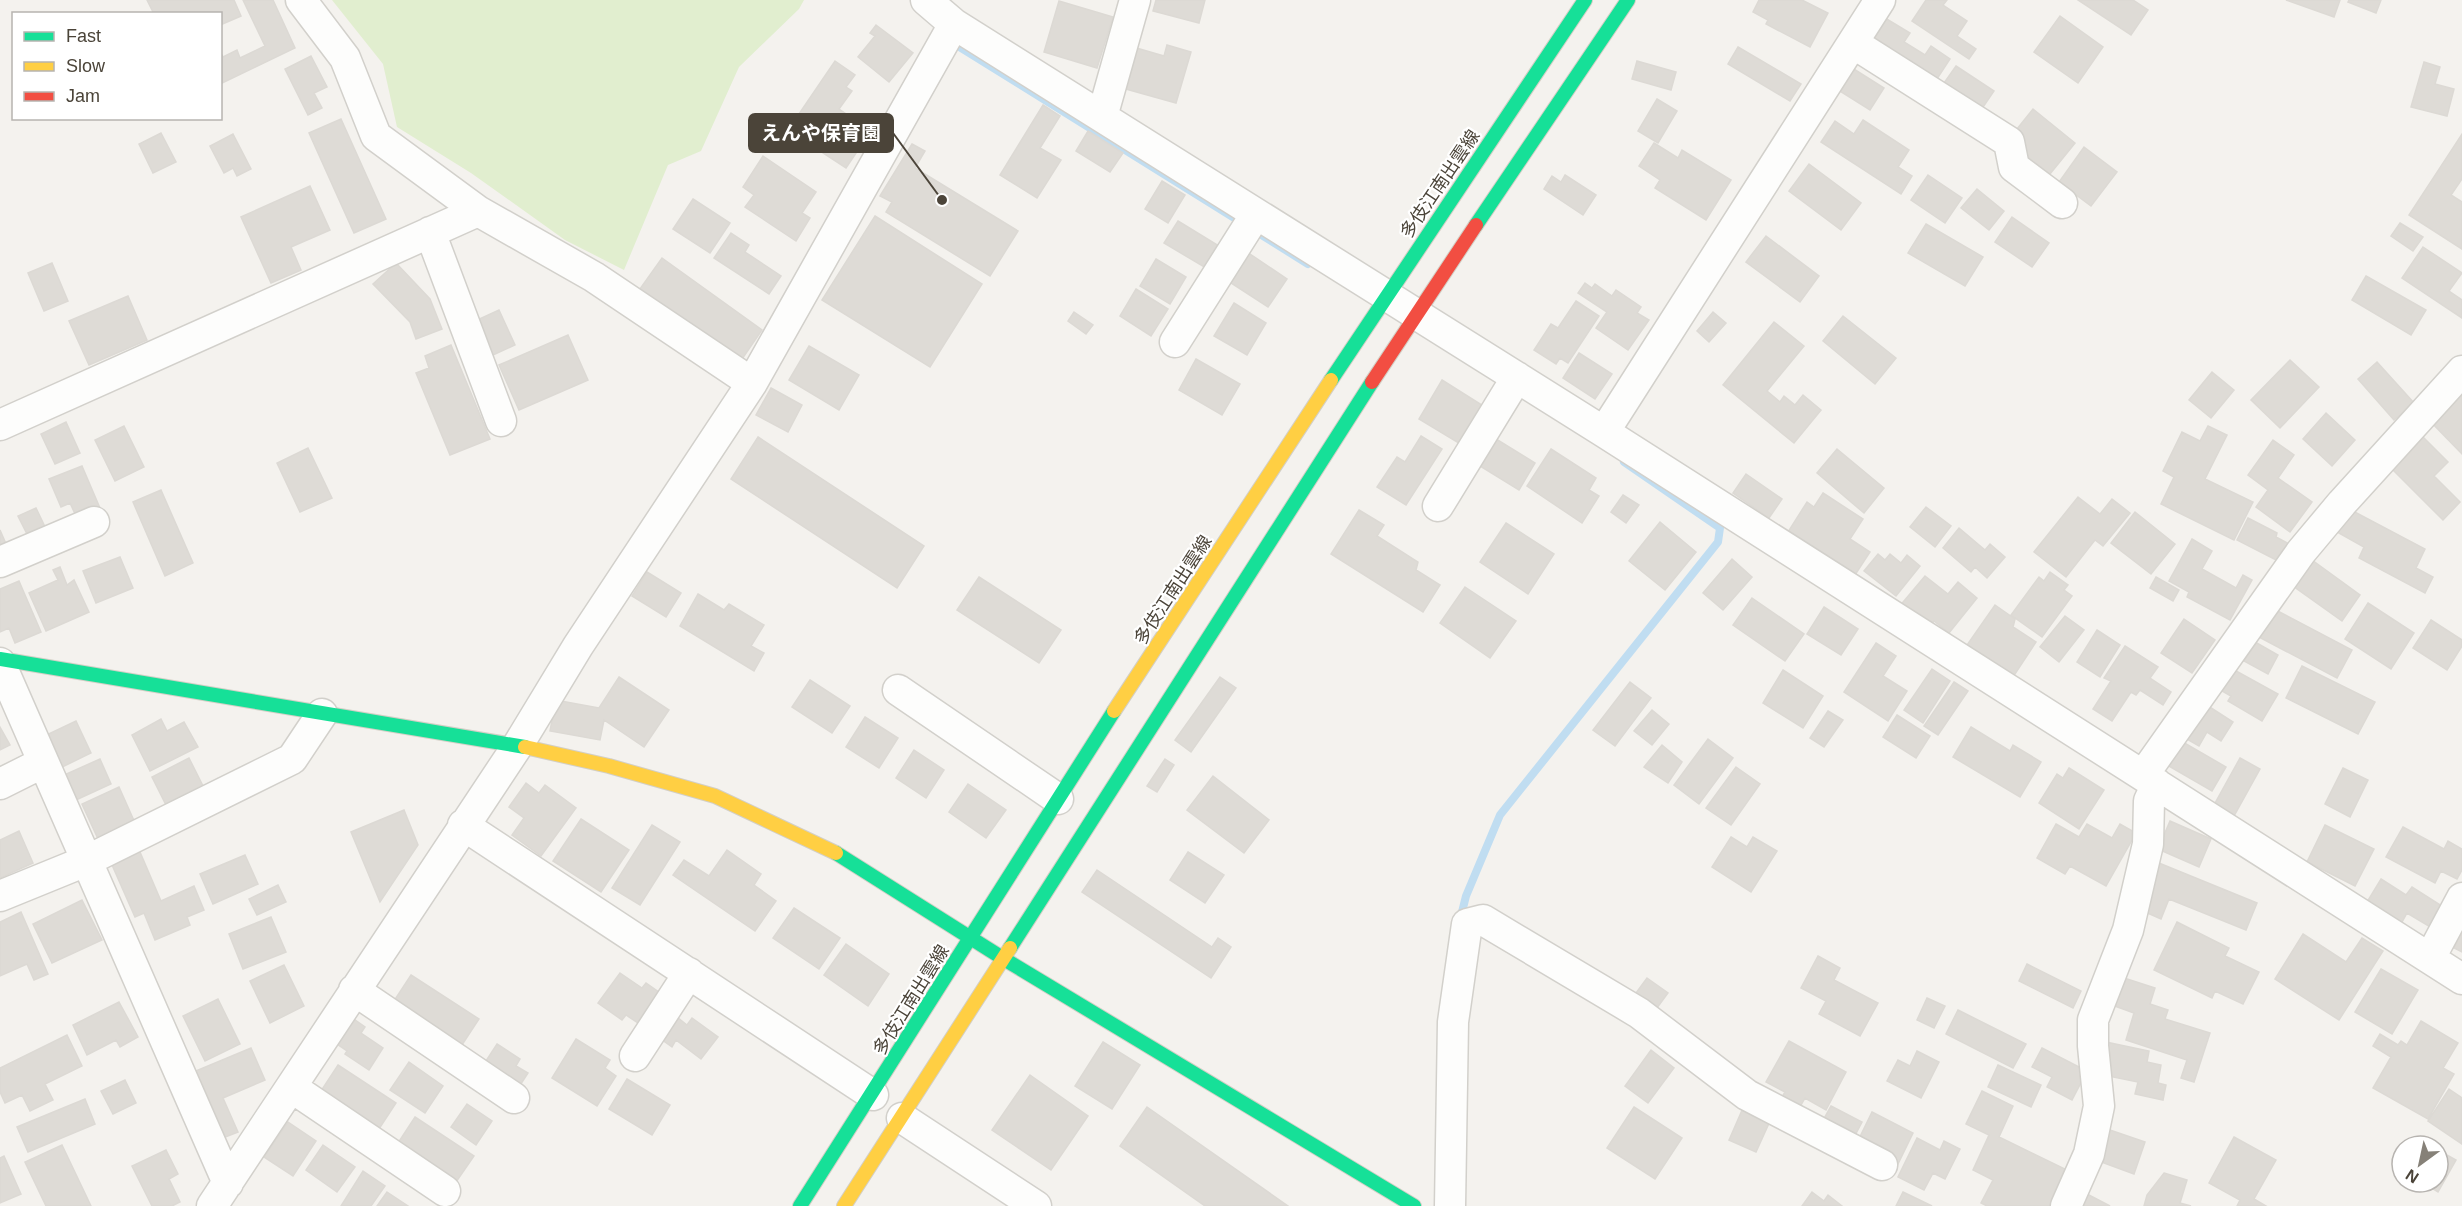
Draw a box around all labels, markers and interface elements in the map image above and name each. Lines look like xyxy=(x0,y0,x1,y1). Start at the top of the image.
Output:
legend xyxy=(12,12,222,120)
text: Fast xyxy=(66,26,101,46)
text: Slow xyxy=(66,56,106,76)
text: Jam xyxy=(66,86,100,106)
callout: えんや保育園 xyxy=(749,114,893,152)
text: えんや保育園 xyxy=(761,122,881,144)
street label: 多伎江南出雲線 xyxy=(1396,126,1484,242)
street label: 多伎江南出雲線 xyxy=(1130,532,1216,648)
street label: 多伎江南出雲線 xyxy=(869,941,953,1059)
north arrow xyxy=(2390,1134,2450,1194)
text: N xyxy=(2403,1166,2422,1186)

